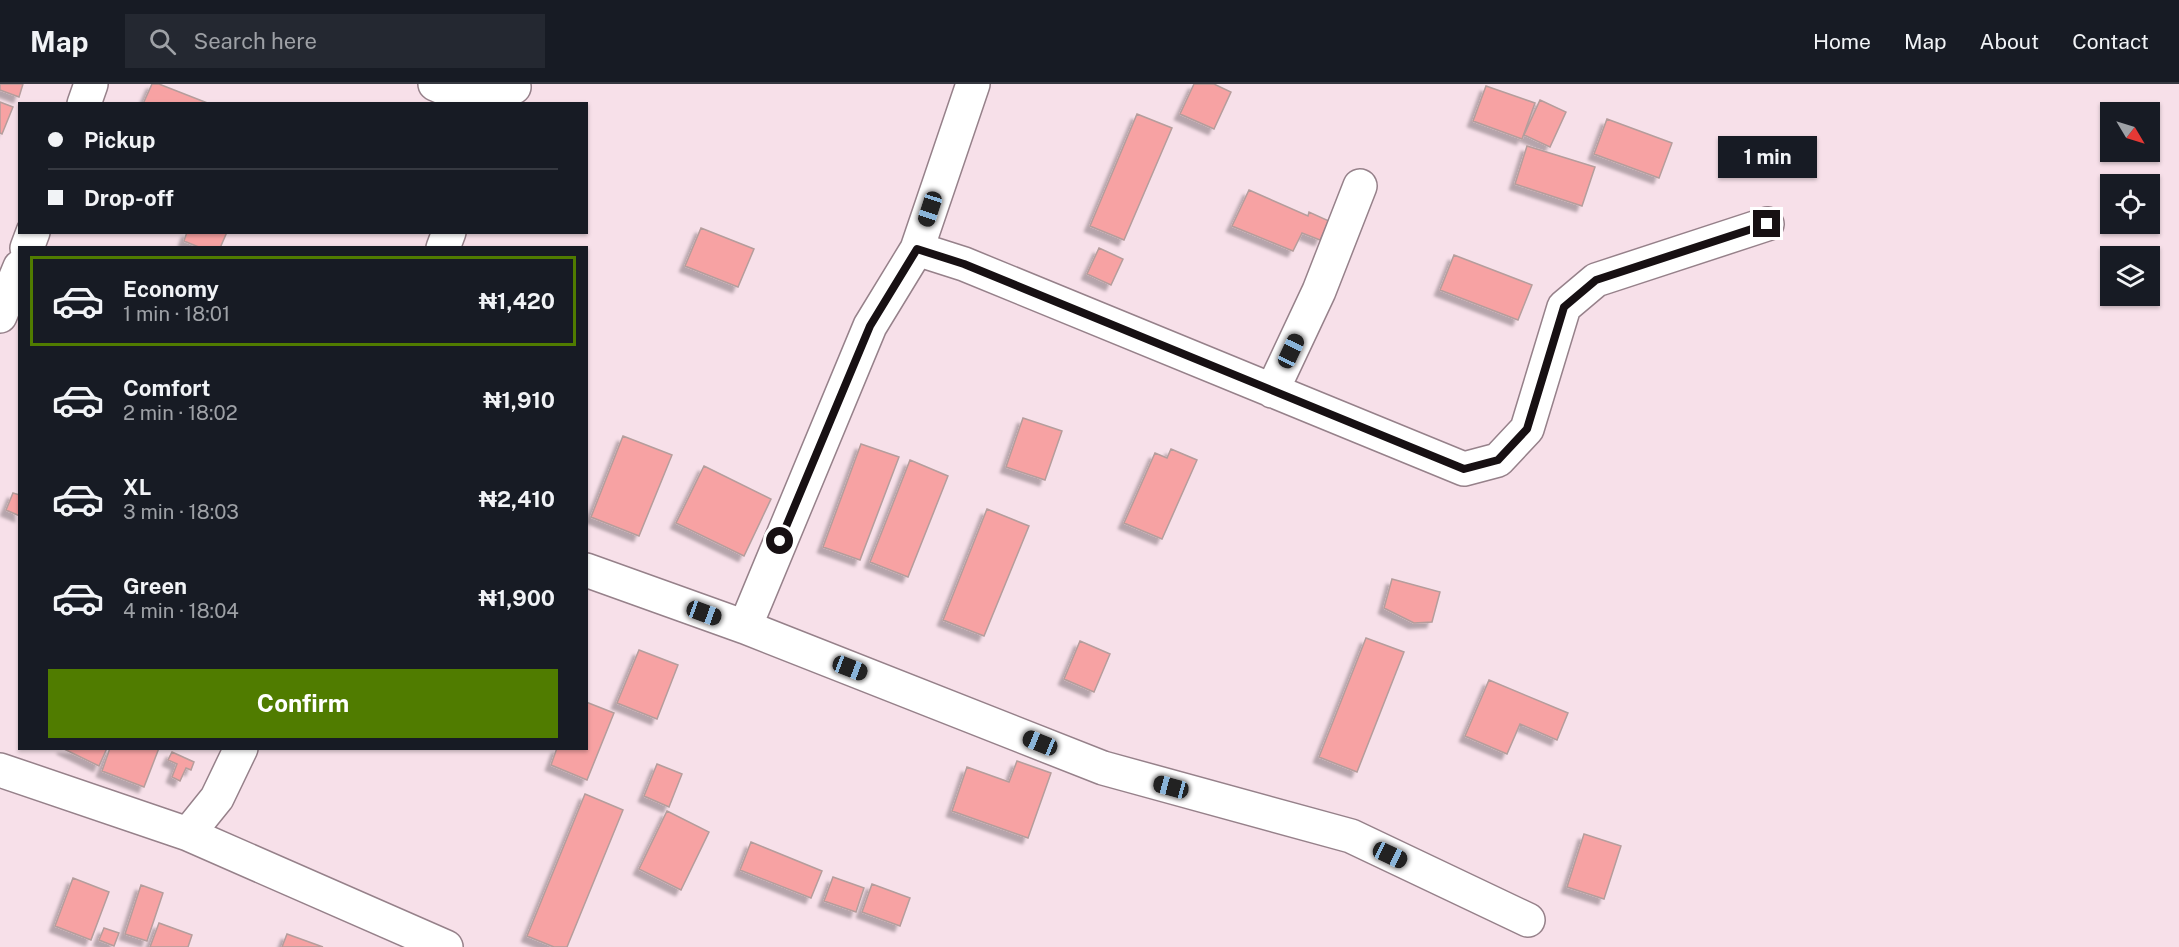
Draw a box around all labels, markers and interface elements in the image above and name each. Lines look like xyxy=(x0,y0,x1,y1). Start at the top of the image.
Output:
search box xyxy=(125,14,545,68)
text: Map xyxy=(30,25,89,58)
icon: search xyxy=(146,25,179,58)
text: Search here xyxy=(194,28,317,54)
text: Home xyxy=(1813,29,1871,54)
text: Map xyxy=(1904,29,1947,54)
text: About xyxy=(1980,29,2039,54)
text: Contact xyxy=(2072,29,2149,54)
north arrow xyxy=(2100,102,2160,162)
map controls xyxy=(2100,102,2160,306)
text: Pickup xyxy=(84,127,155,153)
callout: 1 min xyxy=(1718,137,1816,179)
text: 1 min xyxy=(1743,145,1792,169)
button: locate xyxy=(2100,174,2160,234)
text: Drop-off xyxy=(84,185,174,211)
car xyxy=(916,189,944,229)
route end xyxy=(1753,210,1780,237)
button: layers xyxy=(2100,246,2160,306)
icon: car xyxy=(51,274,105,328)
text: Economy xyxy=(123,276,219,302)
text: ₦1,420 xyxy=(479,288,555,314)
text: 1 min · 18:01 xyxy=(123,302,230,326)
car xyxy=(1275,331,1307,371)
icon: car xyxy=(51,373,105,427)
text: Comfort xyxy=(123,375,210,401)
text: ₦1,910 xyxy=(483,387,555,413)
text: 2 min · 18:02 xyxy=(123,401,238,425)
icon: car xyxy=(51,472,105,526)
text: XL xyxy=(123,474,151,500)
text: ₦2,410 xyxy=(479,486,555,512)
text: 3 min · 18:03 xyxy=(123,500,239,524)
route start xyxy=(766,527,793,554)
icon: car xyxy=(51,571,105,625)
text: Green xyxy=(123,573,187,599)
text: ₦1,900 xyxy=(479,585,555,611)
car xyxy=(684,598,724,628)
text: 4 min · 18:04 xyxy=(123,599,239,623)
car xyxy=(830,653,870,683)
button: Confirm xyxy=(48,669,558,738)
car xyxy=(1020,728,1060,758)
car xyxy=(1151,774,1191,800)
car xyxy=(1370,839,1410,871)

